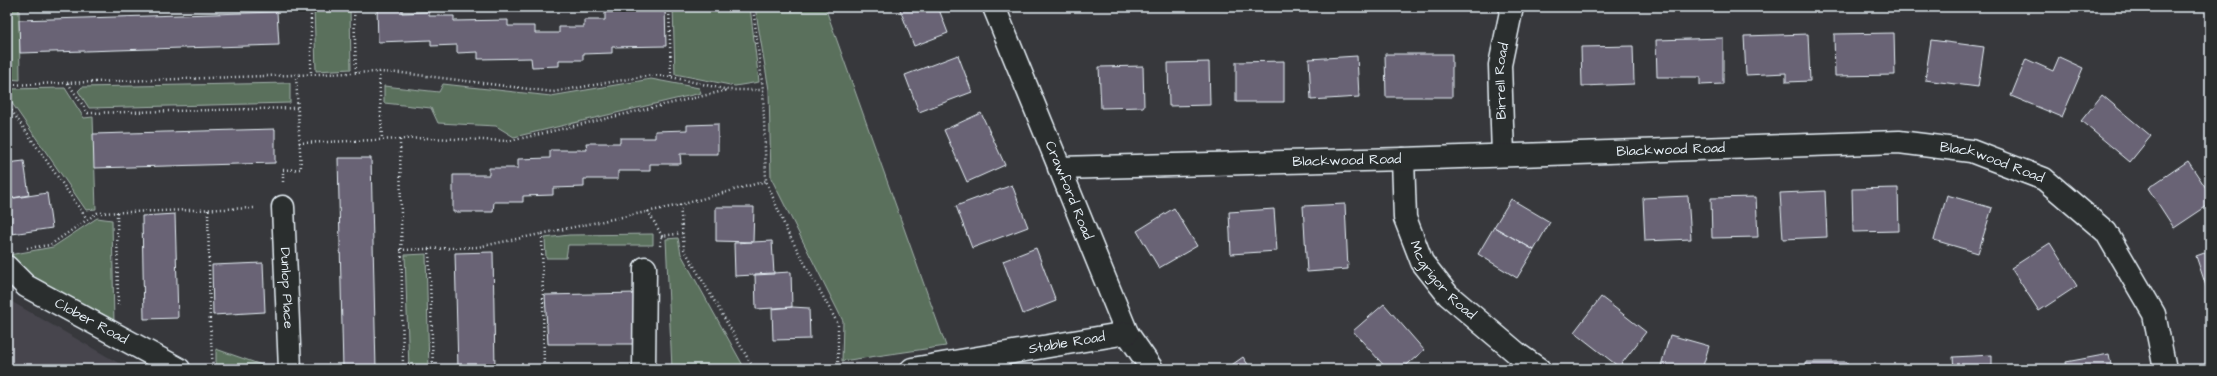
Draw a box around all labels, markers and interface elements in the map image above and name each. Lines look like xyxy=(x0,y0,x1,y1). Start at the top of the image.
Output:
street label: Birrell Road xyxy=(1490,41,1514,120)
street label: Blackwood Road xyxy=(1939,137,2047,188)
street label: Crawford Road xyxy=(1040,138,1098,243)
street label: Blackwood Road xyxy=(1616,138,1725,162)
street label: Blackwood Road xyxy=(1292,149,1402,172)
street label: Mcgrigor Road xyxy=(1405,238,1480,324)
street label: Dunlop Place xyxy=(275,247,298,329)
street label: Clober Road xyxy=(51,293,132,349)
street label: Stable Road xyxy=(1027,327,1107,359)

